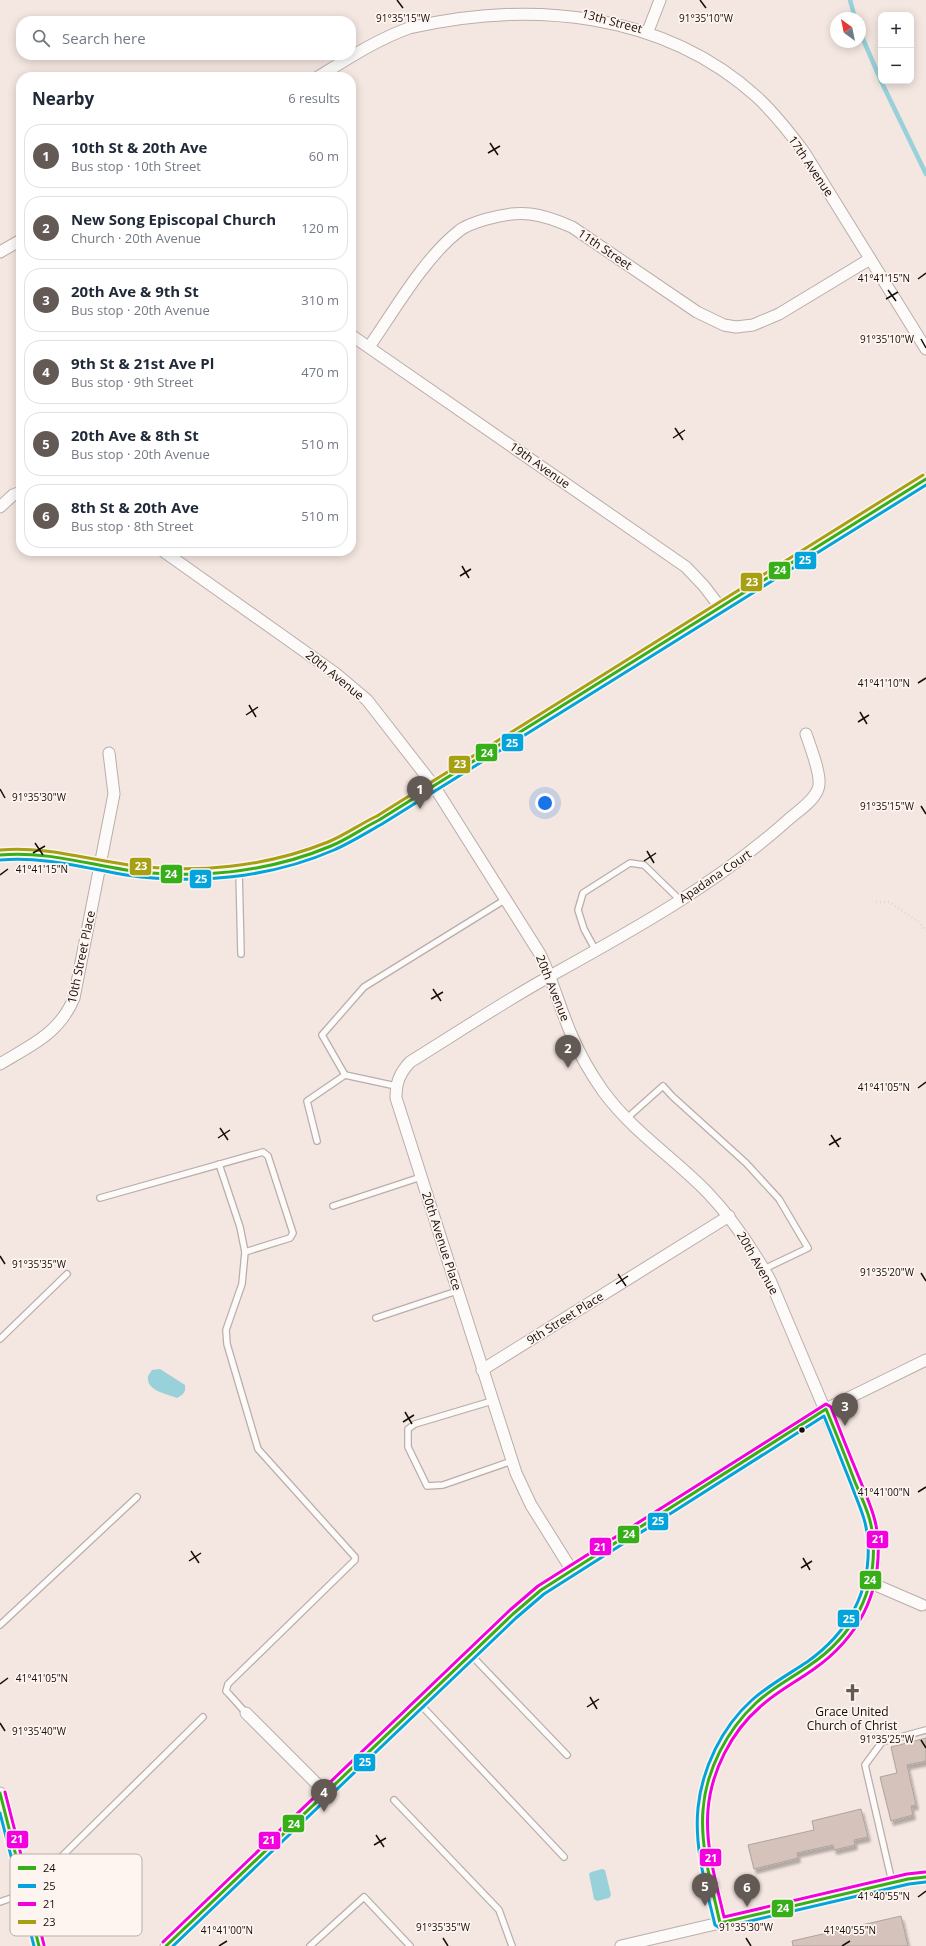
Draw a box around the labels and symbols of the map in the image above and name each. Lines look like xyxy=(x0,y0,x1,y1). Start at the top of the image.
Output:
street label: 13th Street xyxy=(580,5,644,37)
text: 91°35'15"W xyxy=(376,11,431,25)
text: 91°35'10"W xyxy=(679,11,734,25)
north arrow xyxy=(830,12,866,48)
street label: 17th Avenue xyxy=(784,132,838,200)
street label: 11th Street xyxy=(575,225,635,273)
text: 41°41'15"N xyxy=(858,271,910,285)
text: 91°35'10"W xyxy=(860,332,915,346)
street label: 19th Avenue xyxy=(506,438,574,492)
line badge: 25 xyxy=(794,551,817,570)
text: 25 xyxy=(799,552,811,567)
line badge: 24 xyxy=(768,561,791,580)
text: 24 xyxy=(774,562,787,577)
line badge: 23 xyxy=(740,572,763,592)
text: 23 xyxy=(746,574,758,589)
street label: 20th Avenue xyxy=(302,646,368,704)
text: 41°41'10"N xyxy=(858,676,910,690)
line badge: 25 xyxy=(501,733,524,752)
text: 25 xyxy=(506,735,518,750)
line badge: 24 xyxy=(475,743,498,762)
text: 24 xyxy=(481,745,494,760)
line badge: 23 xyxy=(448,755,471,774)
text: 23 xyxy=(454,756,466,771)
pin: 1 xyxy=(407,776,433,809)
text: 91°35'30"W xyxy=(12,790,67,804)
your location xyxy=(535,793,555,813)
text: 91°35'15"W xyxy=(860,799,915,813)
street label: Apadana Court xyxy=(675,845,755,907)
line badge: 23 xyxy=(129,857,152,876)
text: 23 xyxy=(135,858,147,873)
text: 41°41'15"N xyxy=(16,862,68,876)
line badge: 24 xyxy=(160,864,183,884)
text: 24 xyxy=(165,866,178,881)
line badge: 25 xyxy=(189,869,212,889)
text: 25 xyxy=(195,871,207,886)
street label: 10th Street Place xyxy=(63,909,99,1005)
street label: 20th Avenue xyxy=(532,952,574,1024)
pin: 2 xyxy=(555,1035,581,1068)
text: 41°41'05"N xyxy=(858,1080,910,1094)
street label: 20th Avenue Place xyxy=(418,1189,466,1293)
street label: 20th Avenue xyxy=(733,1228,783,1298)
text: 91°35'35"W xyxy=(12,1257,67,1271)
text: 91°35'20"W xyxy=(860,1265,915,1279)
street label: 9th Street Place xyxy=(523,1287,607,1348)
pin: 3 xyxy=(832,1393,858,1426)
unlabelled marker xyxy=(797,1425,807,1435)
text: 41°41'00"N xyxy=(858,1485,910,1499)
line badge: 25 xyxy=(647,1512,669,1531)
text: 25 xyxy=(652,1513,664,1528)
line badge: 24 xyxy=(617,1525,640,1544)
text: 24 xyxy=(623,1526,636,1541)
line badge: 21 xyxy=(866,1530,889,1549)
text: 21 xyxy=(872,1531,884,1546)
line badge: 21 xyxy=(589,1537,612,1556)
text: 21 xyxy=(594,1539,606,1554)
line badge: 24 xyxy=(859,1570,882,1590)
text: 24 xyxy=(864,1572,877,1587)
line badge: 25 xyxy=(837,1609,860,1628)
text: 25 xyxy=(843,1611,855,1626)
text: 41°41'05"N xyxy=(16,1671,68,1685)
church icon: Grace United Church of Christ xyxy=(842,1682,862,1702)
place label: Grace United Church of Christ xyxy=(807,1703,897,1734)
text: 91°35'40"W xyxy=(12,1724,67,1738)
text: 91°35'25"W xyxy=(860,1732,915,1746)
line badge: 25 xyxy=(353,1753,376,1772)
text: 25 xyxy=(359,1754,371,1769)
pin: 4 xyxy=(311,1779,337,1812)
line badge: 24 xyxy=(282,1814,305,1833)
text: 24 xyxy=(288,1816,301,1831)
line badge: 21 xyxy=(6,1830,29,1849)
text: 21 xyxy=(11,1831,23,1846)
line badge: 21 xyxy=(258,1831,281,1850)
text: 21 xyxy=(263,1832,275,1847)
line badge: 21 xyxy=(699,1848,722,1867)
text: 21 xyxy=(705,1850,717,1865)
legend xyxy=(10,1854,142,1936)
text: 24 xyxy=(43,1860,56,1875)
pin: 5 xyxy=(692,1873,718,1906)
pin: 6 xyxy=(734,1874,760,1907)
text: 25 xyxy=(43,1878,56,1893)
text: 41°40'55"N xyxy=(858,1889,910,1903)
text: 21 xyxy=(43,1896,56,1911)
line badge: 24 xyxy=(771,1899,794,1918)
text: 24 xyxy=(777,1900,790,1915)
text: 23 xyxy=(43,1914,56,1929)
text: 91°35'35"W xyxy=(416,1920,471,1934)
text: 91°35'30"W xyxy=(719,1920,774,1934)
text: 41°41'00"N xyxy=(201,1923,253,1937)
text: 41°40'55"N xyxy=(824,1923,876,1937)

